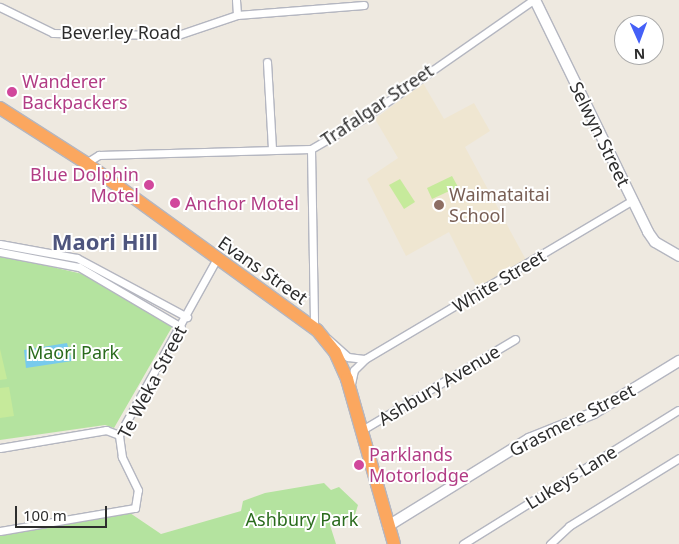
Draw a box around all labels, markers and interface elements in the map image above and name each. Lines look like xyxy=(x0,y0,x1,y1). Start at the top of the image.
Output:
north arrow xyxy=(614,15,664,65)
street label: Beverley Road xyxy=(61,21,181,43)
text: N xyxy=(633,45,646,64)
street label: Trafalgar Street xyxy=(317,59,437,151)
place label: Wanderer Backpackers xyxy=(22,71,128,114)
street label: Selwyn Street xyxy=(565,78,635,190)
marker: Wanderer Backpackers xyxy=(6,86,18,98)
place label: Blue Dolphin Motel xyxy=(30,164,139,206)
marker: Blue Dolphin Motel xyxy=(143,179,155,191)
place label: Waimataitai School xyxy=(449,184,550,226)
place label: Anchor Motel xyxy=(185,192,299,214)
marker: Anchor Motel xyxy=(169,197,181,209)
marker: Waimataitai School xyxy=(433,199,445,211)
district label: Maori Hill xyxy=(52,229,158,255)
street label: Evans Street xyxy=(214,231,312,309)
street label: White Street xyxy=(449,245,549,317)
street label: Te Weka Street xyxy=(113,322,191,442)
street label: Ashbury Avenue xyxy=(374,340,504,430)
park label: Maori Park xyxy=(27,341,119,363)
street label: Grasmere Street xyxy=(506,379,638,461)
street label: Lukeys Lane xyxy=(521,440,621,514)
place label: Parklands Motorlodge xyxy=(369,444,469,486)
marker: Parklands Motorlodge xyxy=(353,459,365,471)
scale bar xyxy=(18,496,110,528)
text: 100 m xyxy=(23,505,67,525)
park label: Ashbury Park xyxy=(246,508,358,530)

